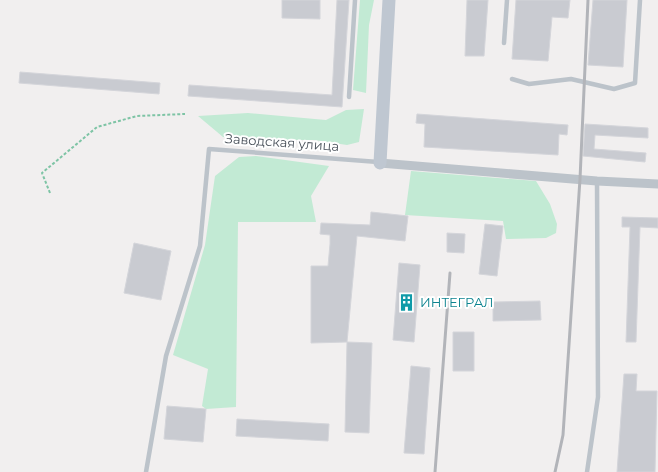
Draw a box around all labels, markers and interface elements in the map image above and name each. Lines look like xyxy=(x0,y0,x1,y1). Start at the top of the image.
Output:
street label: Заводская улица xyxy=(224,130,340,154)
building icon: ИНТЕГРАЛ xyxy=(397,292,417,312)
place label: ИНТЕГРАЛ xyxy=(420,294,494,310)

